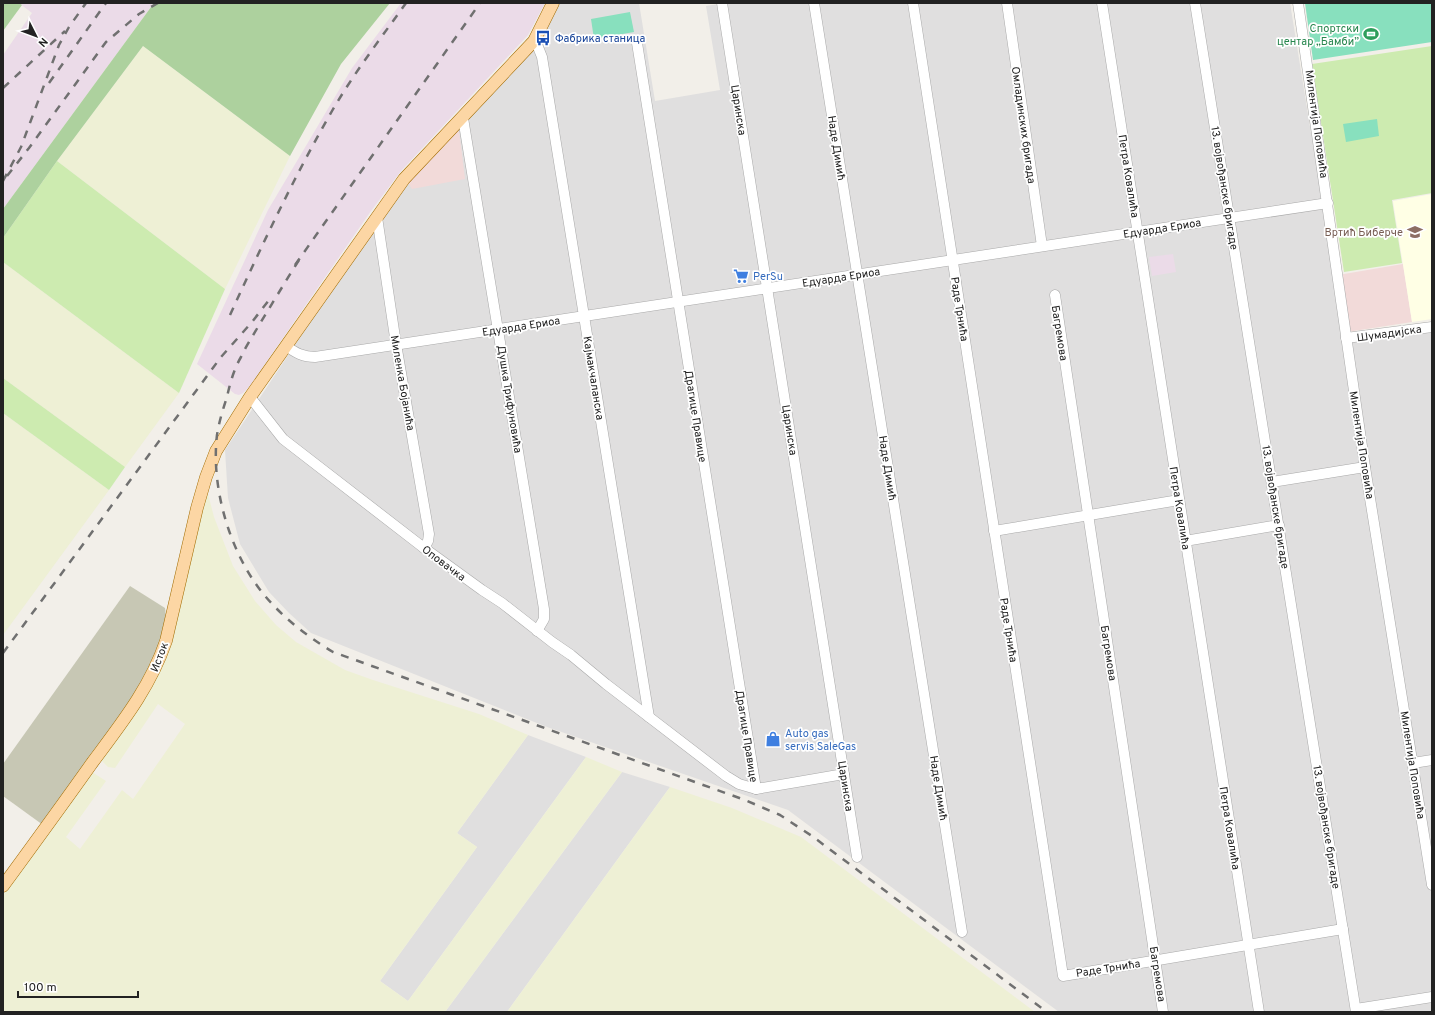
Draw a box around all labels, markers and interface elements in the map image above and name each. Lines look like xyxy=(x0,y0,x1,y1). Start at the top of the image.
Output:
north arrow xyxy=(16,16,56,56)
place label: Спортски центар „Бамби” xyxy=(1277,22,1359,49)
sports icon: Спортски центар „Бамби” xyxy=(1362,25,1380,43)
bus stop icon: Фабрика станица xyxy=(534,29,552,47)
place label: Фабрика станица xyxy=(555,32,646,46)
text: N xyxy=(35,34,51,50)
street label: Омладинских бригада xyxy=(1008,66,1038,185)
street label: Милентија Поповића xyxy=(1301,69,1331,179)
street label: Царинска xyxy=(727,84,749,137)
street label: Наде Димић xyxy=(824,115,848,182)
street label: 13. војвођанске бригаде xyxy=(1207,125,1241,251)
street label: Петра Ковалића xyxy=(1115,134,1142,219)
street label: Едуарда Ериоа xyxy=(1122,216,1202,242)
school or university icon: Вртић Биберче xyxy=(1406,223,1424,241)
place label: Вртић Биберче xyxy=(1324,226,1403,240)
street label: Едуарда Ериоа xyxy=(801,265,881,291)
supermarket icon: PerSu xyxy=(732,267,750,285)
place label: PerSu xyxy=(753,270,783,284)
street label: Раде Трнића xyxy=(947,276,971,343)
street label: Багремова xyxy=(1048,304,1070,362)
street label: Едуарда Ериоа xyxy=(481,314,561,340)
street label: Шумадијска xyxy=(1356,322,1423,345)
street label: Миленка Бојанића xyxy=(387,334,417,432)
street label: Кајмакчаланска xyxy=(579,335,607,421)
street label: Душка Трифуновића xyxy=(494,344,525,454)
street label: Драгице Правице xyxy=(681,369,709,463)
street label: Милентија Поповића xyxy=(1346,390,1376,500)
street label: Царинска xyxy=(778,404,800,457)
street label: Наде Димић xyxy=(875,435,899,502)
street label: 13. војвођанске бригаде xyxy=(1258,444,1292,570)
street label: Петра Ковалића xyxy=(1166,466,1193,551)
street label: Оповачка xyxy=(419,543,468,585)
street label: Раде Трнића xyxy=(996,597,1020,664)
street label: Багремова xyxy=(1097,624,1119,682)
street label: Исток xyxy=(148,640,172,674)
street label: Драгице Правице xyxy=(732,689,760,783)
street label: Милентија Поповића xyxy=(1397,710,1427,820)
place label: Auto gas servis SaleGas xyxy=(785,727,856,754)
shop icon: Auto gas servis SaleGas xyxy=(764,730,782,748)
street label: Наде Димић xyxy=(926,755,950,822)
street label: Царинска xyxy=(834,760,856,813)
street label: 13. војвођанске бригаде xyxy=(1309,764,1343,890)
street label: Петра Ковалића xyxy=(1216,786,1243,871)
street label: Багремова xyxy=(1146,945,1168,1003)
street label: Раде Трнића xyxy=(1075,957,1142,981)
scale bar xyxy=(18,973,138,999)
text: 100 m xyxy=(24,980,57,996)

